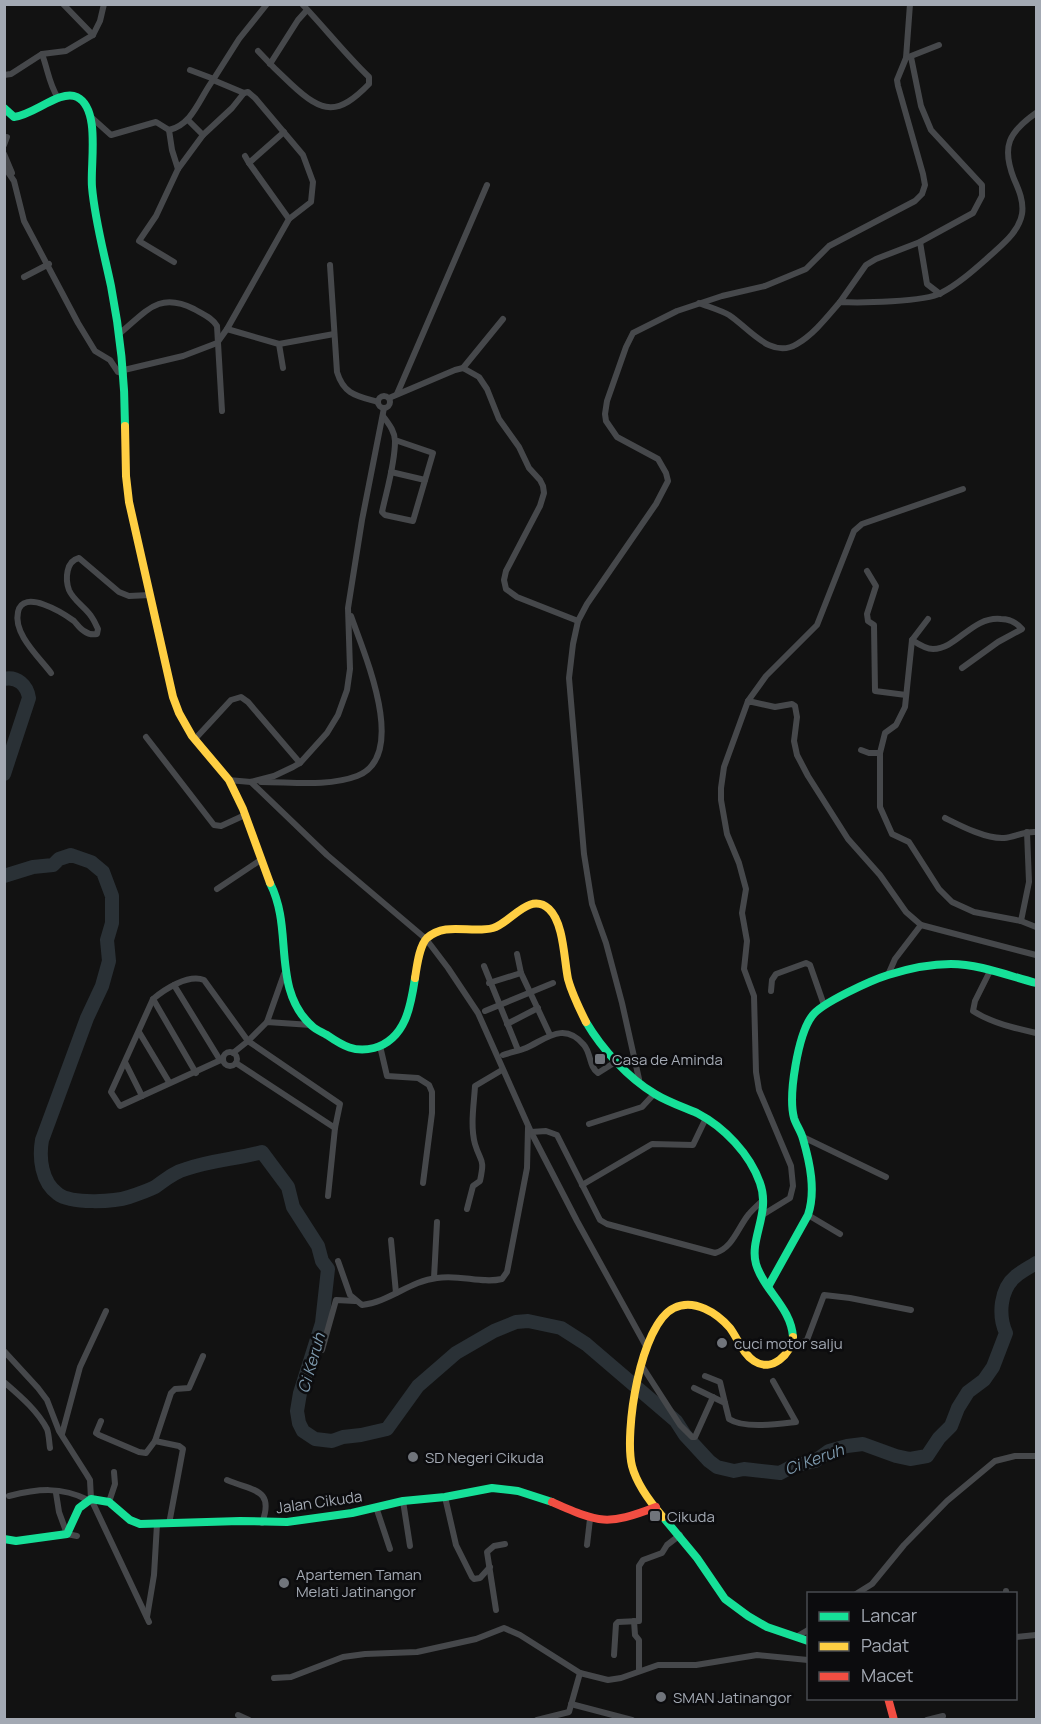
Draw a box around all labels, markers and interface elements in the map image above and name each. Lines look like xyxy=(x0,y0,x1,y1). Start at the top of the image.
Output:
place label: Casa de Aminda xyxy=(612,1049,723,1070)
marker: Casa de Aminda xyxy=(593,1052,607,1066)
water label: Ci Keruh xyxy=(292,1330,330,1396)
place label: cuci motor salju xyxy=(734,1333,843,1354)
marker: cuci motor salju xyxy=(715,1336,729,1350)
water label: Ci Keruh xyxy=(781,1438,847,1480)
place label: SD Negeri Cikuda xyxy=(425,1447,544,1468)
marker: SD Negeri Cikuda xyxy=(406,1450,420,1464)
street label: Jalan Cikuda xyxy=(275,1486,363,1518)
place label: Cikuda xyxy=(667,1506,715,1527)
marker: Cikuda xyxy=(648,1509,662,1523)
place label: Apartemen Taman Melati Jatinangor xyxy=(296,1564,422,1602)
marker: Apartemen Taman Melati Jatinangor xyxy=(277,1576,291,1590)
legend xyxy=(807,1592,1017,1700)
text: Lancar xyxy=(861,1603,918,1627)
text: Padat xyxy=(861,1633,909,1657)
text: Macet xyxy=(861,1663,914,1687)
place label: SMAN Jatinangor xyxy=(673,1687,792,1708)
marker: SMAN Jatinangor xyxy=(654,1690,668,1704)

